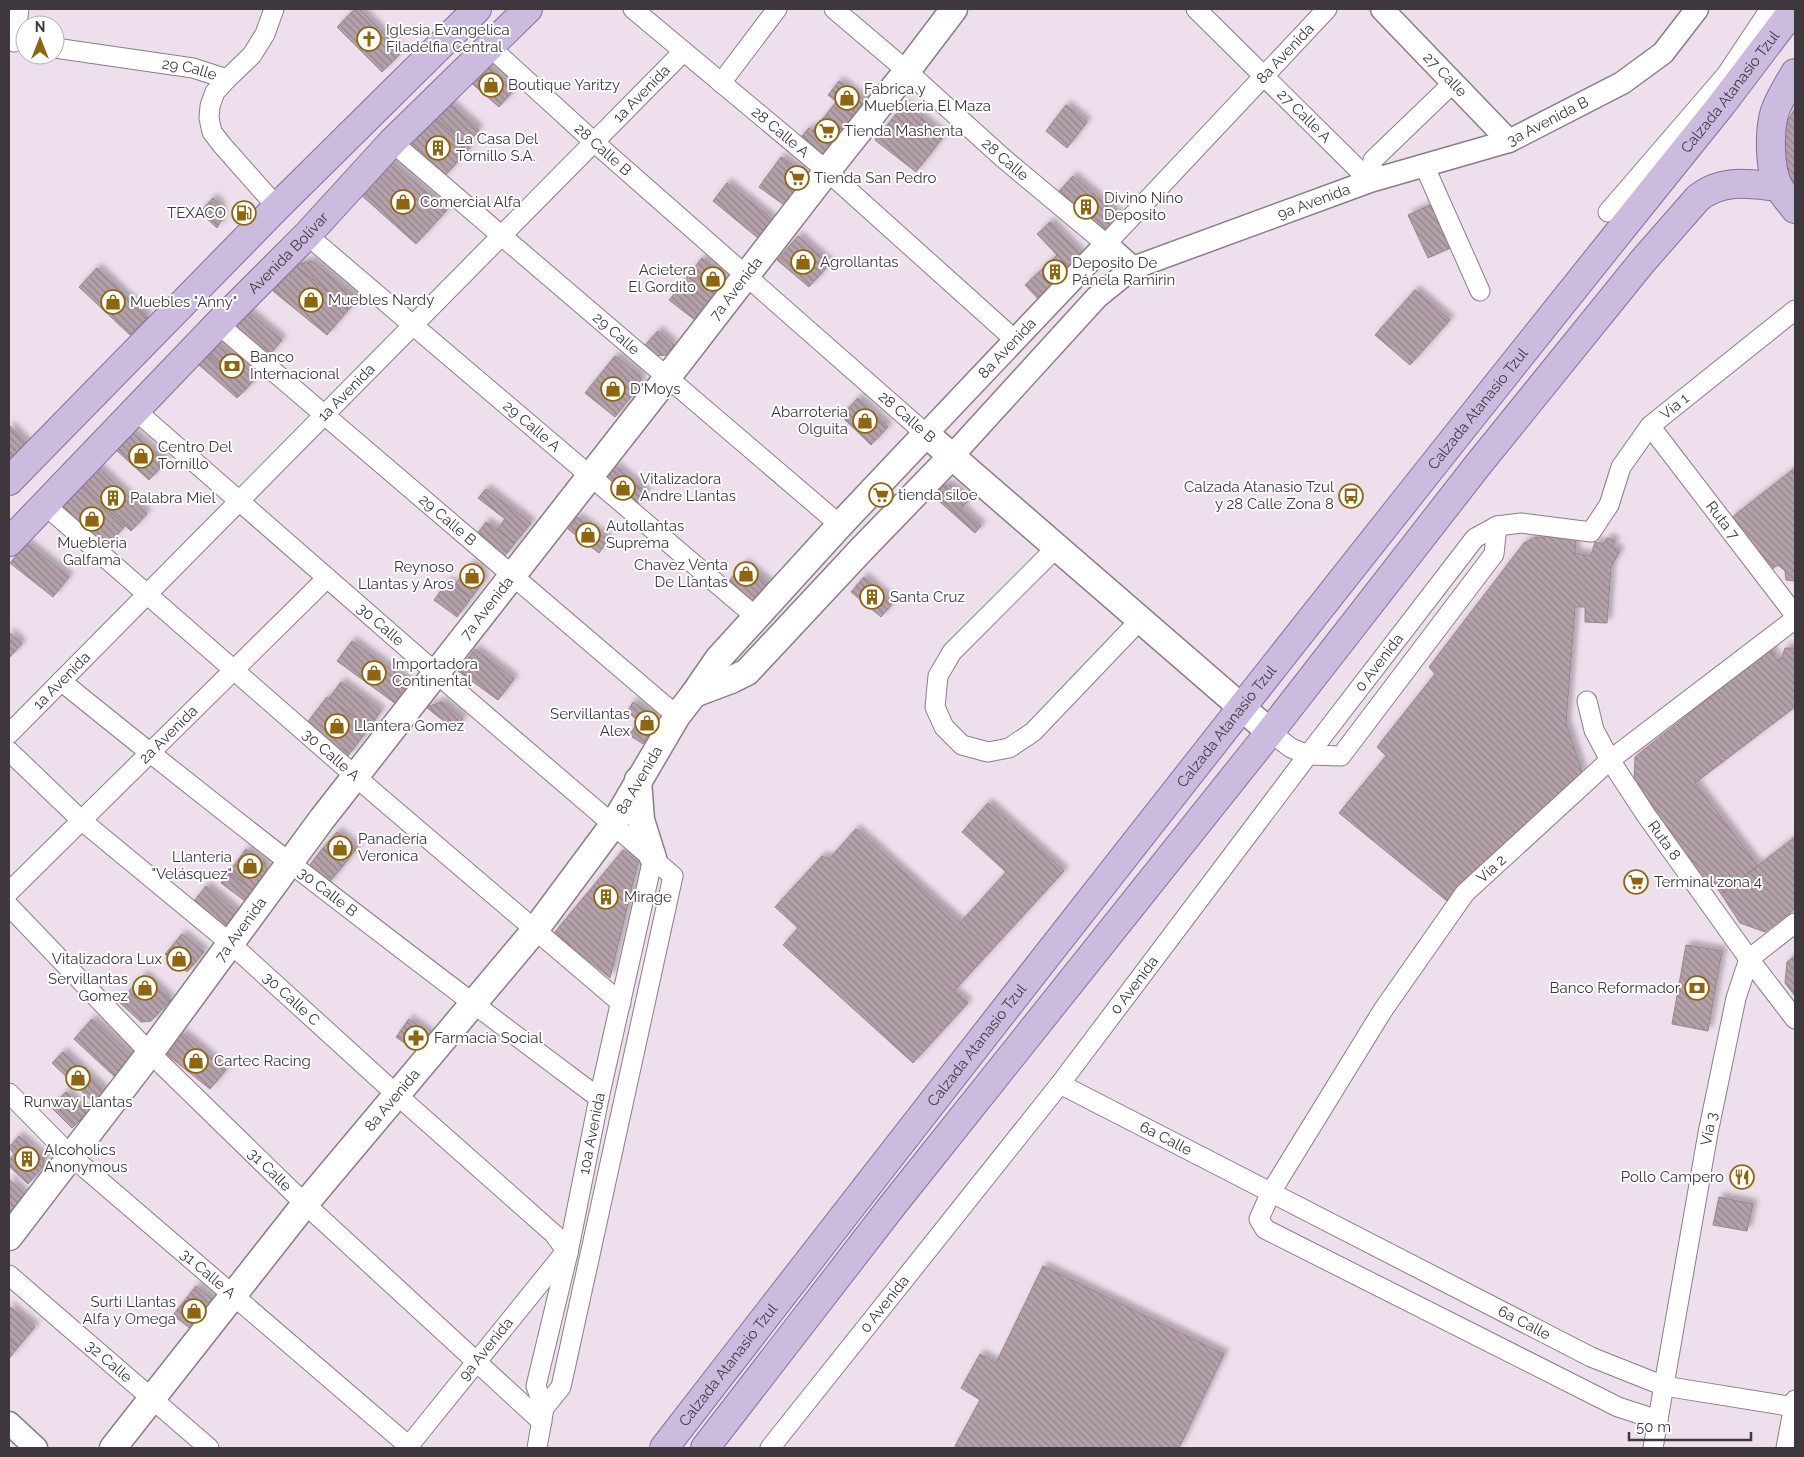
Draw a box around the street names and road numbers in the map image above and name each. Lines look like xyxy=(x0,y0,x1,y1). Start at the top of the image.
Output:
street label: 8a Avenida xyxy=(1252,20,1318,87)
street label: Calzada Atanasio Tzul xyxy=(1677,26,1784,157)
street label: 27 Calle xyxy=(1419,48,1471,101)
street label: 29 Calle xyxy=(161,55,219,84)
street label: 1a Avenida xyxy=(609,61,674,126)
street label: 27 Calle A xyxy=(1273,85,1335,146)
street label: 3a Avenida B xyxy=(1504,93,1591,150)
street label: 28 Calle A xyxy=(748,103,813,161)
street label: 28 Calle B xyxy=(571,120,635,180)
street label: 28 Calle xyxy=(978,134,1032,185)
street label: 9a Avenida xyxy=(1275,180,1353,223)
street label: Avenida Bolívar xyxy=(244,208,333,298)
street label: 7a Avenida xyxy=(706,253,766,324)
street label: 29 Calle xyxy=(589,309,643,359)
street label: 8a Avenida xyxy=(974,314,1040,382)
street label: Calzada Atanasio Tzul xyxy=(1424,344,1532,473)
street label: 1a Avenida xyxy=(314,360,379,425)
street label: 28 Calle B xyxy=(875,387,939,447)
street label: Vía 1 xyxy=(1656,389,1693,423)
street label: 29 Calle A xyxy=(499,397,564,456)
street label: 29 Calle B xyxy=(415,491,480,550)
street label: Ruta 7 xyxy=(1702,498,1743,543)
street label: 7a Avenida xyxy=(457,573,517,643)
street label: 30 Calle xyxy=(353,599,408,650)
street label: 0 Avenida xyxy=(1351,630,1407,695)
street label: 1a Avenida xyxy=(29,648,94,713)
street label: Calzada Atanasio Tzul xyxy=(1173,661,1281,791)
street label: 2a Avenida xyxy=(135,702,201,767)
street label: 30 Calle A xyxy=(299,725,363,785)
street label: 8a Avenida xyxy=(612,743,666,818)
street label: Ruta 8 xyxy=(1644,817,1685,864)
street label: Vía 2 xyxy=(1473,851,1510,887)
street label: 30 Calle B xyxy=(294,863,361,921)
street label: 7a Avenida xyxy=(211,894,270,965)
street label: 0 Avenida xyxy=(1107,953,1162,1018)
street label: 30 Calle C xyxy=(259,968,324,1029)
street label: Calzada Atanasio Tzul xyxy=(924,980,1031,1110)
street label: 8a Avenida xyxy=(361,1065,424,1135)
street label: 10a Avenida xyxy=(575,1091,609,1176)
street label: Vía 3 xyxy=(1697,1111,1721,1147)
street label: 6a Calle xyxy=(1137,1117,1195,1159)
street label: 31 Calle xyxy=(244,1145,296,1195)
street label: 31 Calle A xyxy=(177,1245,239,1302)
street label: 0 Avenida xyxy=(856,1272,913,1336)
street label: Calzada Atanasio Tzul xyxy=(675,1299,782,1430)
street label: 6a Calle xyxy=(1495,1302,1554,1344)
street label: 9a Avenida xyxy=(455,1314,517,1384)
street label: 32 Calle xyxy=(82,1337,136,1386)

